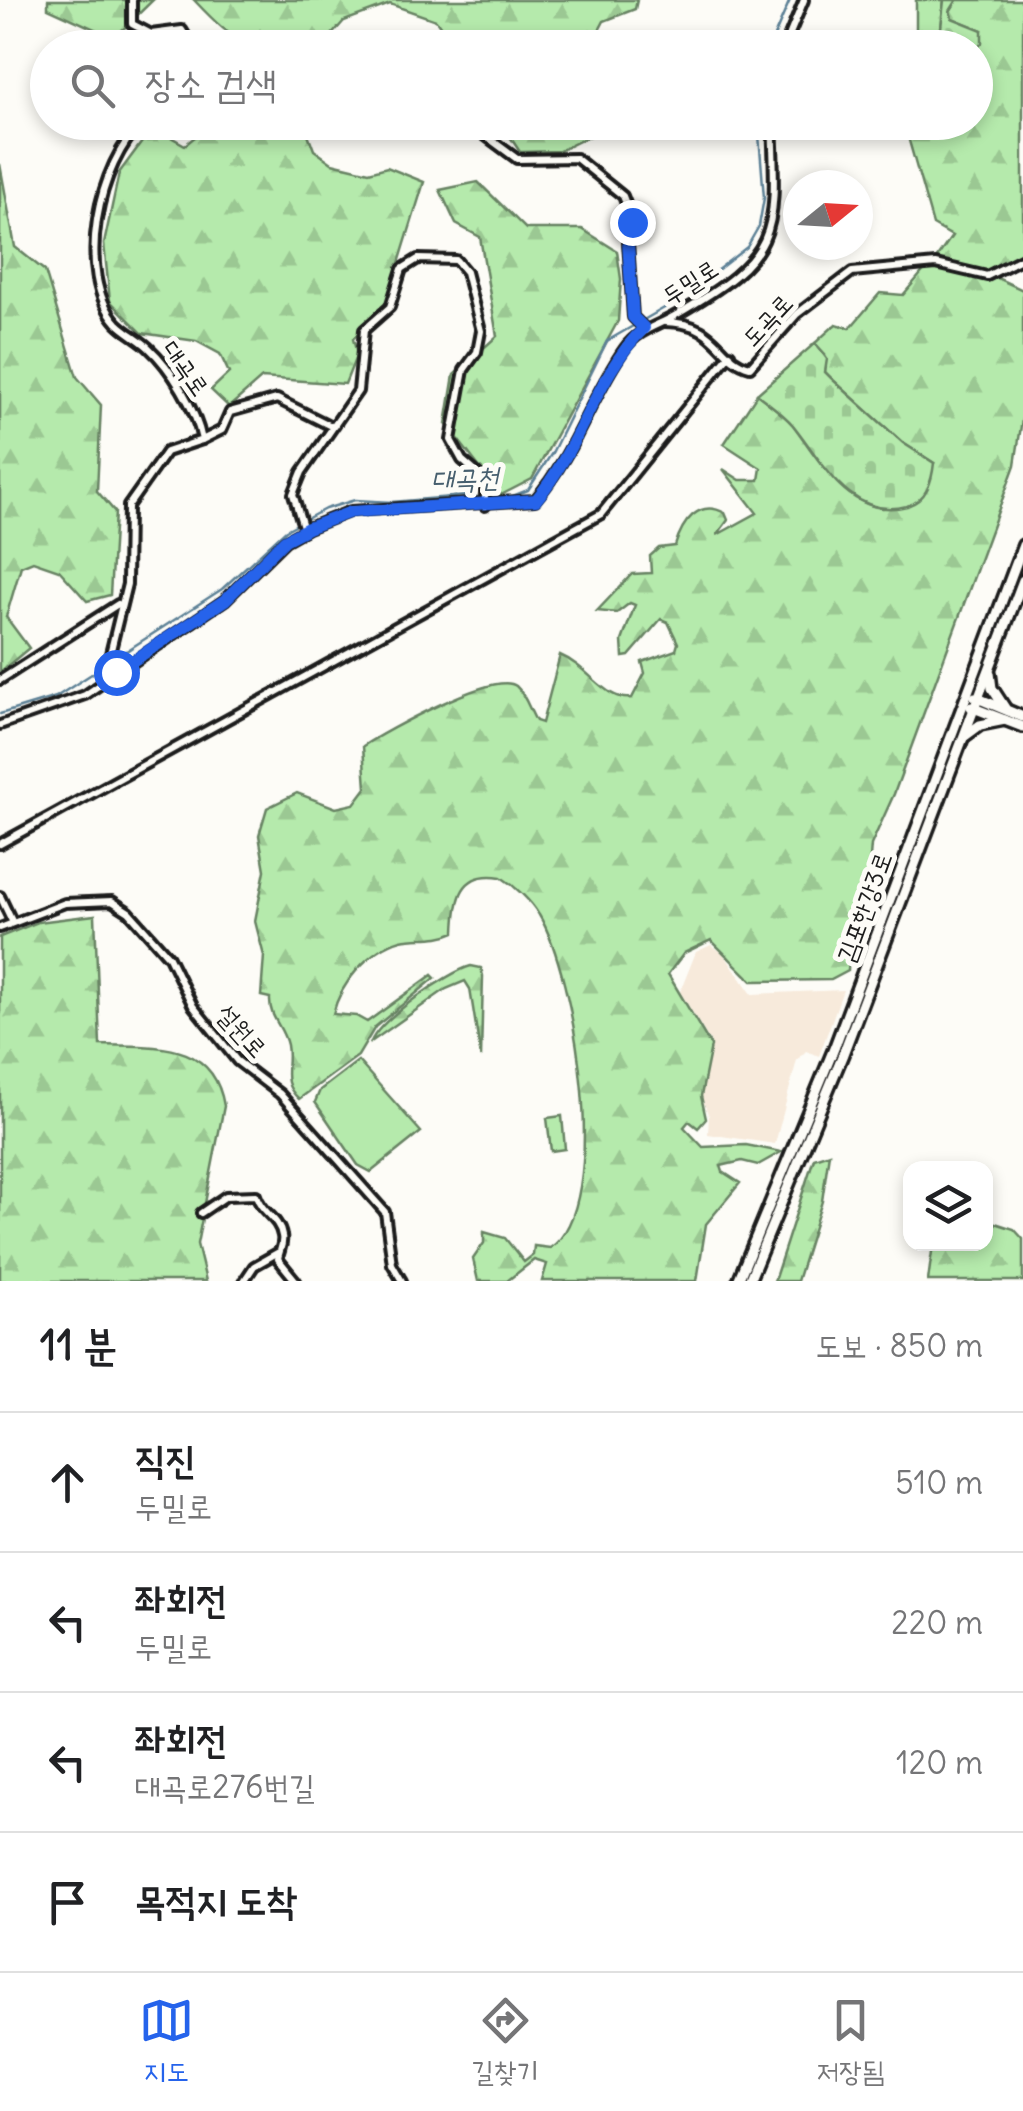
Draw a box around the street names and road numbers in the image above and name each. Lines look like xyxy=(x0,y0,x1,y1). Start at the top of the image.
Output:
street label: 두밀로 xyxy=(656,252,724,312)
street label: 도곡로 xyxy=(735,287,799,353)
street label: 대곡로 xyxy=(156,334,216,402)
street label: 김포한강3로 xyxy=(829,848,899,966)
street label: 설원로 xyxy=(210,998,274,1064)

